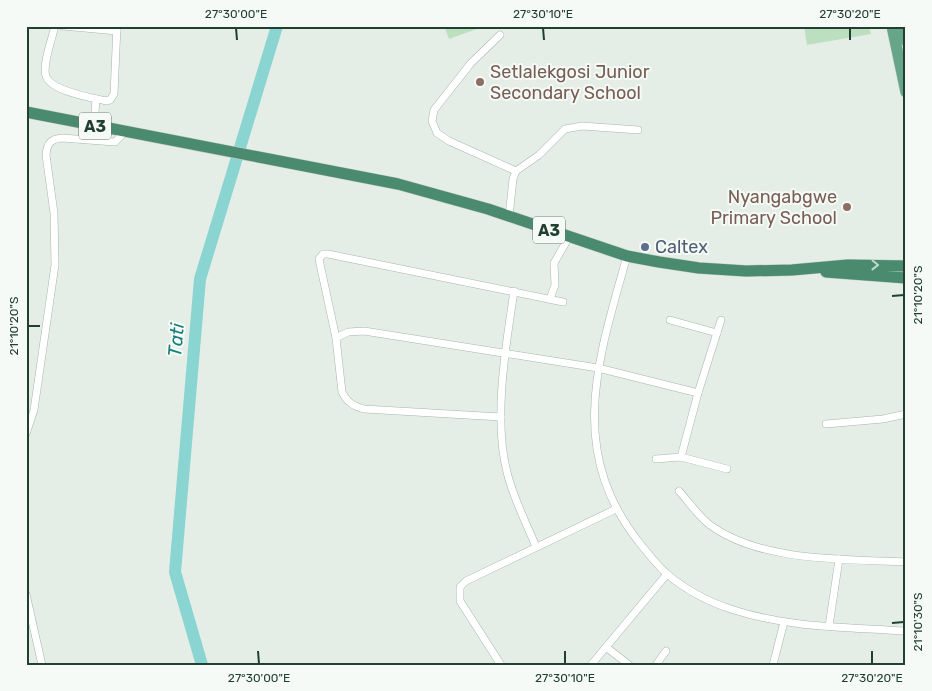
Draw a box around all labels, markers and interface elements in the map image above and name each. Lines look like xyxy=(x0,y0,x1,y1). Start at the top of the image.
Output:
text: 27°30'00"E xyxy=(205,7,267,21)
text: 27°30'10"E xyxy=(513,7,573,21)
text: 27°30'20"E xyxy=(819,7,881,21)
place label: Setlalekgosi Junior Secondary School xyxy=(490,61,650,104)
marker: Setlalekgosi Junior Secondary School xyxy=(474,76,486,88)
road number: A3 xyxy=(79,112,111,140)
place label: Nyangabgwe Primary School xyxy=(710,186,837,229)
marker: Nyangabgwe Primary School xyxy=(841,201,853,213)
road number: A3 xyxy=(533,216,565,244)
place label: Caltex xyxy=(655,236,708,258)
marker: Caltex xyxy=(639,241,651,253)
one-way arrow xyxy=(872,260,880,271)
text: 21°10'20"S xyxy=(911,266,925,324)
text: 21°10'20"S xyxy=(7,297,21,355)
water label: Tati xyxy=(163,322,189,358)
text: 21°10'30"S xyxy=(911,593,925,652)
text: 27°30'00"E xyxy=(228,671,290,685)
text: 27°30'10"E xyxy=(535,671,595,685)
text: 27°30'20"E xyxy=(841,671,903,685)

